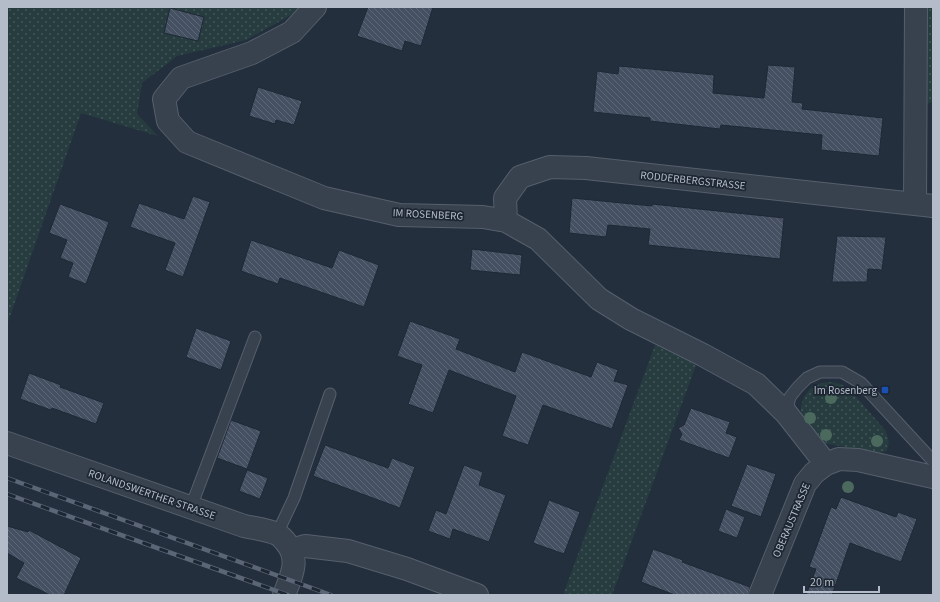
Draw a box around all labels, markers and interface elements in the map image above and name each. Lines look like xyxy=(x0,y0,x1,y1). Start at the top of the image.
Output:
street label: RODDERBERGSTRASSE xyxy=(640,168,746,193)
street label: IM ROSENBERG xyxy=(392,205,464,224)
place label: Im Rosenberg xyxy=(814,383,877,398)
marker: Im Rosenberg xyxy=(880,385,890,395)
street label: ROLANDSWERTHER STRASSE xyxy=(86,466,218,523)
street label: OBERAUSTRASSE xyxy=(769,480,814,560)
scale bar xyxy=(804,568,879,594)
text: 20 m xyxy=(810,574,834,591)

